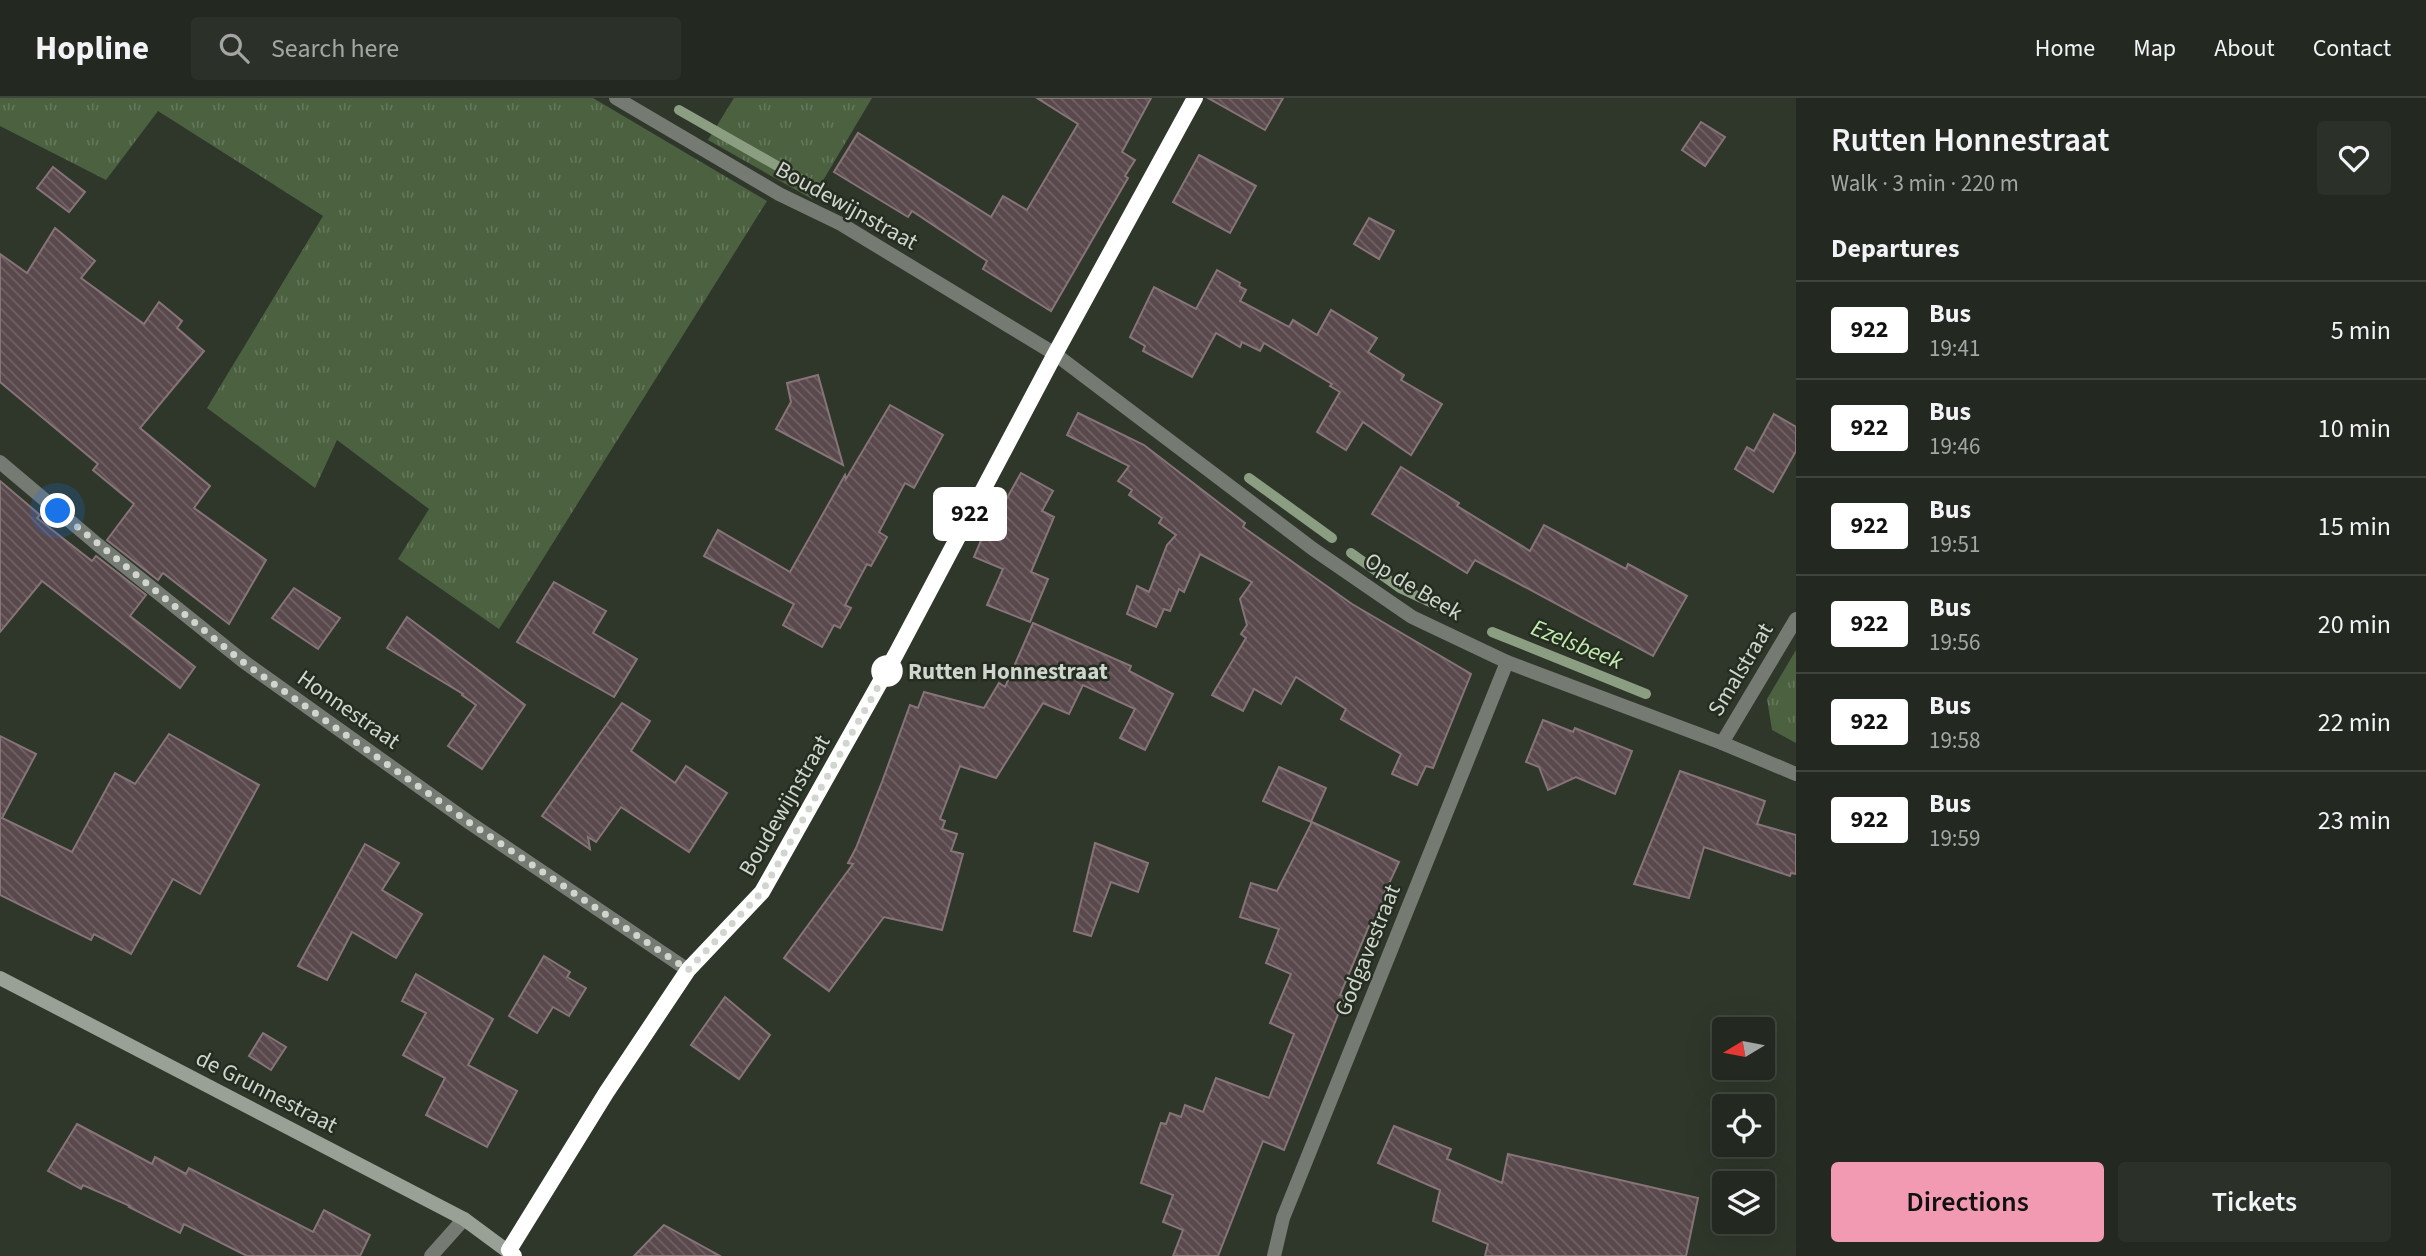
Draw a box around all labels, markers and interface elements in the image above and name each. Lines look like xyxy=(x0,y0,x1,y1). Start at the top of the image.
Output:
search box xyxy=(191,17,681,80)
text: Hopline xyxy=(35,25,149,72)
icon: search xyxy=(215,29,253,67)
text: Search here xyxy=(271,30,399,67)
text: Home xyxy=(2035,31,2095,66)
text: Map xyxy=(2133,31,2176,66)
text: About xyxy=(2214,31,2275,66)
text: Contact xyxy=(2313,31,2391,66)
text: Rutten Honnestraat xyxy=(1831,117,2109,164)
button: heart xyxy=(2317,121,2391,195)
street label: Boudewijnstraat xyxy=(770,153,924,258)
text: Walk · 3 min · 220 m xyxy=(1831,167,2019,200)
text: Departures xyxy=(1831,230,1959,267)
text: Bus xyxy=(1929,295,1971,332)
text: 922 xyxy=(1850,312,1889,347)
text: 5 min xyxy=(2331,312,2391,349)
text: 19:41 xyxy=(1929,332,1980,365)
text: Bus xyxy=(1929,393,1971,430)
text: 922 xyxy=(1850,410,1889,445)
text: 10 min xyxy=(2318,410,2391,447)
text: 19:46 xyxy=(1929,430,1980,463)
line badge: 922 xyxy=(930,491,1010,537)
text: Bus xyxy=(1929,491,1971,528)
your location xyxy=(40,493,75,528)
text: 922 xyxy=(951,496,989,531)
text: 922 xyxy=(1850,508,1889,543)
text: 15 min xyxy=(2318,508,2391,545)
text: 19:51 xyxy=(1929,528,1980,561)
street label: Op de Beek xyxy=(1358,544,1470,629)
text: Bus xyxy=(1929,589,1971,626)
text: 922 xyxy=(1850,606,1889,641)
text: 20 min xyxy=(2318,606,2391,643)
water label: Ezelsbeek xyxy=(1526,610,1628,679)
street label: Smalstraat xyxy=(1700,616,1781,722)
text: 19:56 xyxy=(1929,626,1980,659)
place label: Rutten Honnestraat xyxy=(908,655,1108,688)
marker: Rutten Honnestraat xyxy=(872,656,902,686)
street label: Honnestraat xyxy=(290,662,407,757)
text: Bus xyxy=(1929,687,1971,724)
text: 922 xyxy=(1850,704,1889,739)
text: 22 min xyxy=(2318,704,2391,741)
text: 19:58 xyxy=(1929,724,1980,757)
street label: Boudewijnstraat xyxy=(731,728,838,882)
text: Bus xyxy=(1929,785,1971,822)
text: 922 xyxy=(1850,802,1889,837)
text: 23 min xyxy=(2318,802,2391,839)
text: 19:59 xyxy=(1929,822,1980,855)
street label: Godgavestraat xyxy=(1326,879,1409,1021)
north arrow xyxy=(1712,1017,1774,1080)
map controls xyxy=(1712,1017,1775,1234)
street label: de Grunnestraat xyxy=(190,1042,344,1141)
button: locate xyxy=(1712,1094,1775,1157)
button: Directions xyxy=(1831,1162,2104,1242)
button: Tickets xyxy=(2118,1162,2391,1242)
button: layers xyxy=(1712,1171,1775,1234)

